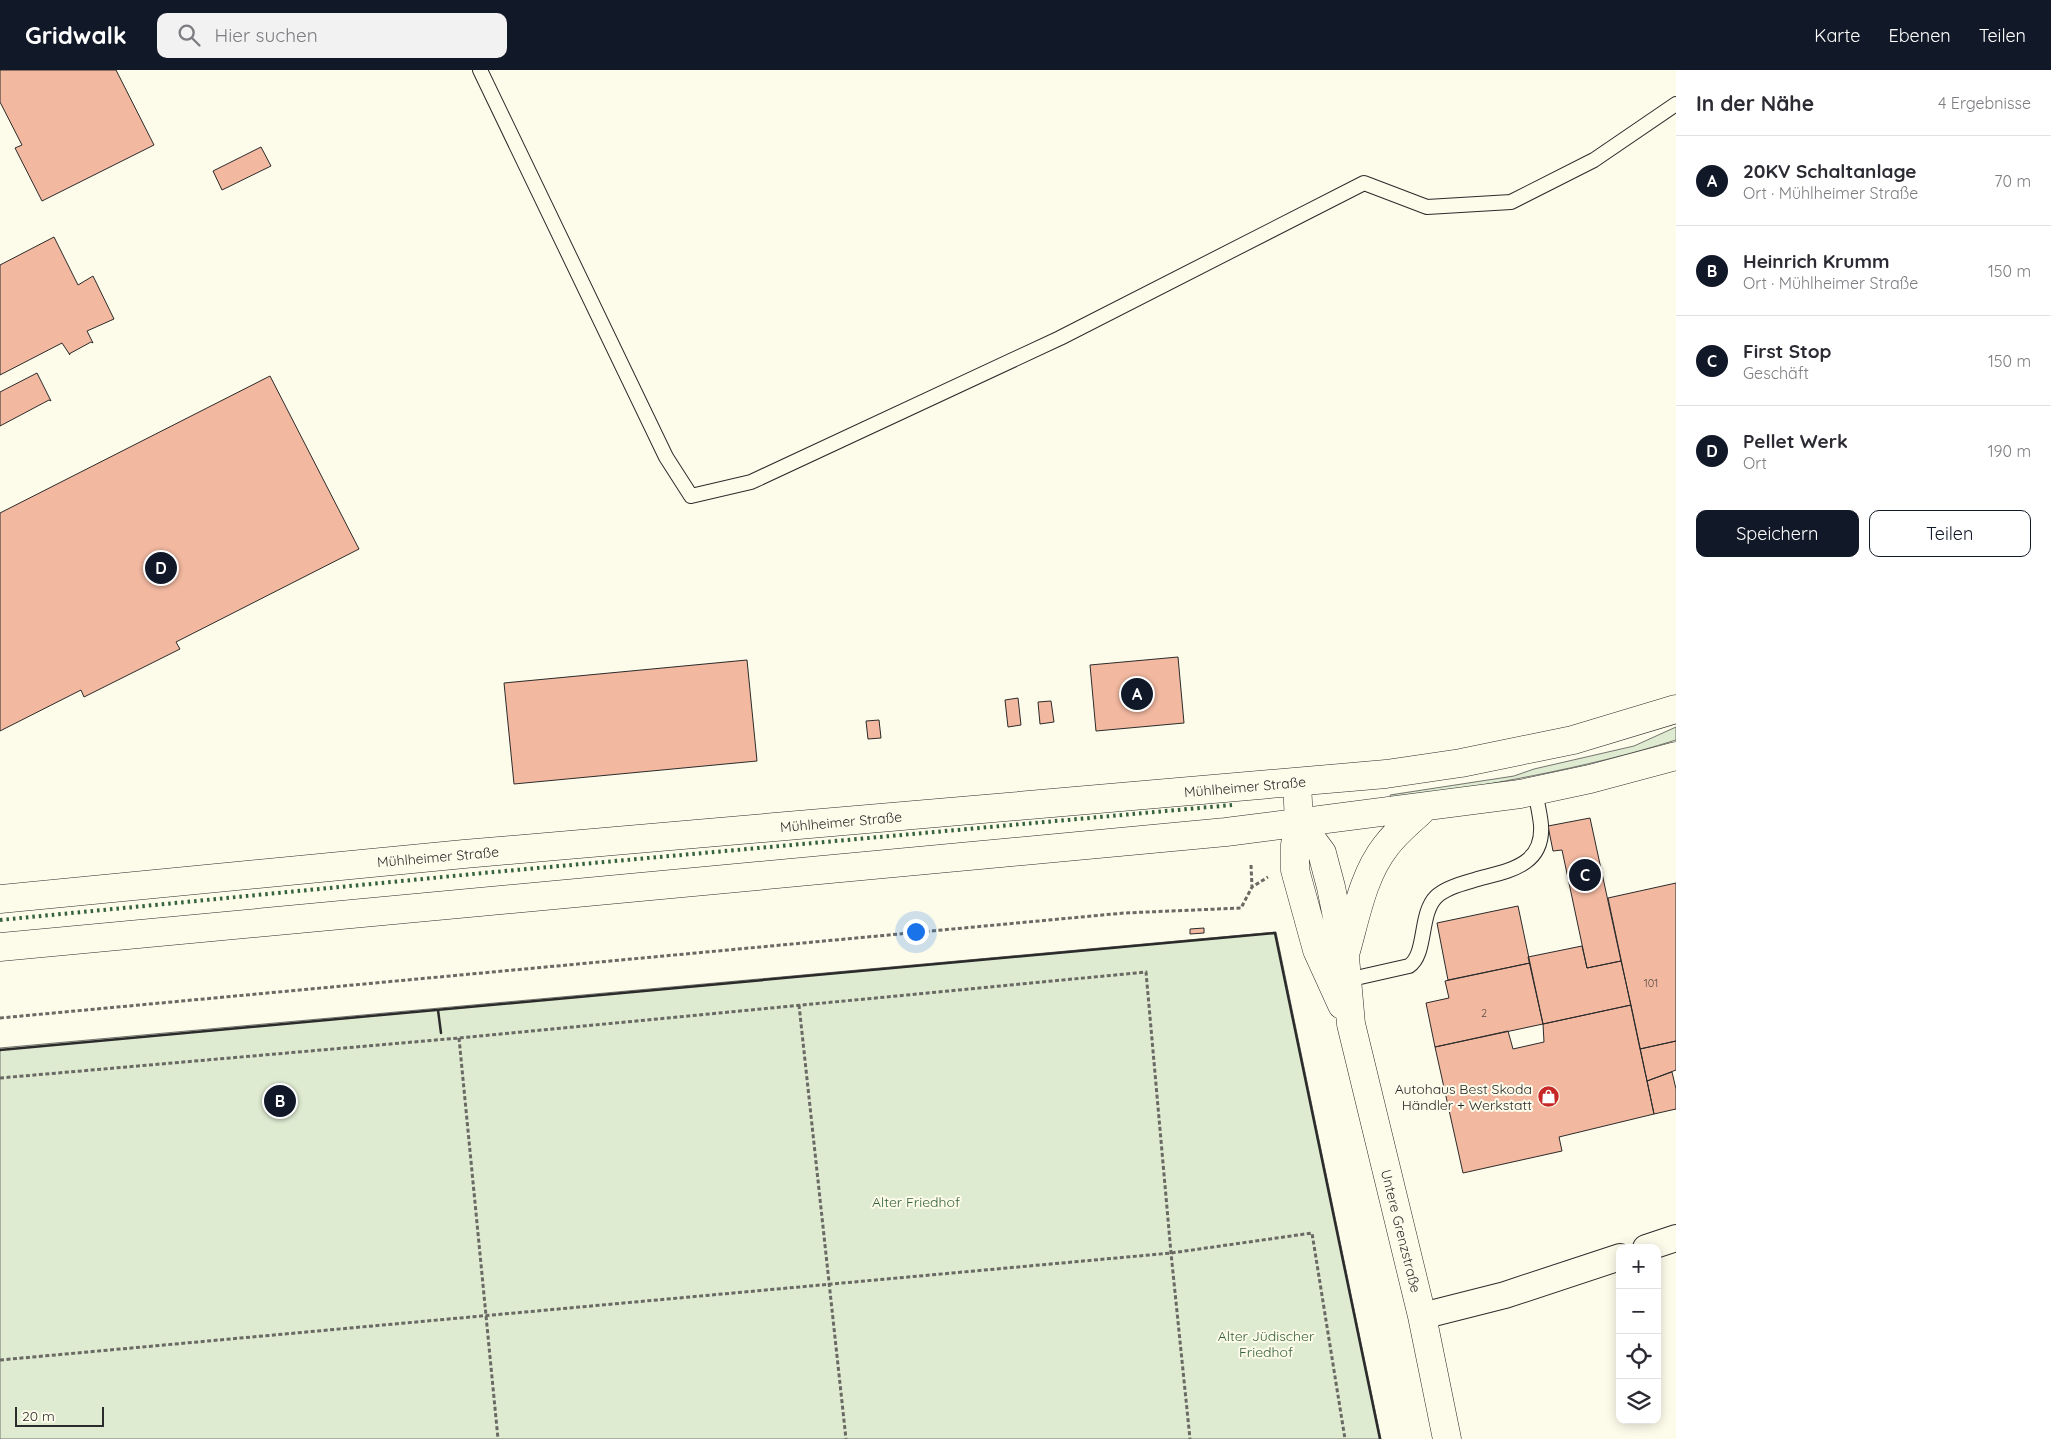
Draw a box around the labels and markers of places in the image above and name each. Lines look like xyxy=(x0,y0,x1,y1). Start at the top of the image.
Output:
pin: D xyxy=(145,549,177,587)
pin: A xyxy=(1121,675,1153,713)
pin: C xyxy=(1569,856,1601,894)
place label: Autohaus Best Skoda Händler + Werkstatt xyxy=(1395,1080,1532,1114)
pin: B xyxy=(264,1082,296,1120)
shop icon: Autohaus Best Skoda Händler + Werkstatt xyxy=(1536,1085,1560,1109)

